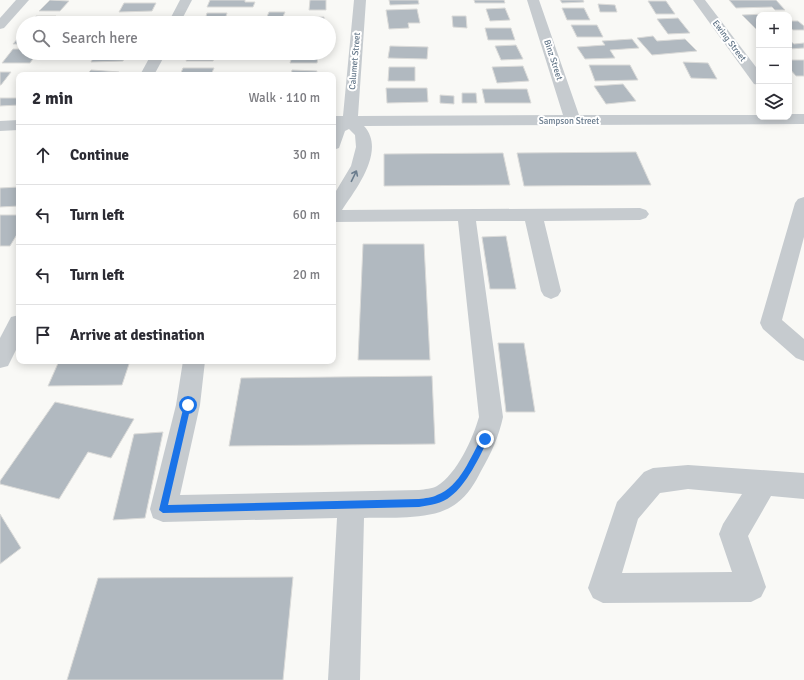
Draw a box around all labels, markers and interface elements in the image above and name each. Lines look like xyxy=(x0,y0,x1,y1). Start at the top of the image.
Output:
map controls xyxy=(756,12,792,120)
button: + xyxy=(756,12,792,48)
search box xyxy=(16,16,336,60)
street label: Ewing Street xyxy=(710,18,748,64)
icon: search xyxy=(30,27,52,49)
text: Search here xyxy=(62,29,138,47)
street label: Calumet Street xyxy=(347,32,363,90)
street label: Binz Street xyxy=(541,38,565,82)
button: − xyxy=(756,48,792,84)
button: layers xyxy=(756,84,792,120)
text: 2 min xyxy=(32,88,73,109)
text: Walk · 110 m xyxy=(249,90,320,106)
street label: Sampson Street xyxy=(539,116,599,127)
icon: ahead xyxy=(32,144,54,166)
text: Continue xyxy=(70,146,129,164)
text: 30 m xyxy=(293,147,320,163)
one-way arrow xyxy=(351,170,358,182)
icon: left xyxy=(32,204,54,226)
text: Turn left xyxy=(70,206,124,224)
text: 60 m xyxy=(293,207,320,223)
icon: left xyxy=(32,264,54,286)
text: Turn left xyxy=(70,266,124,284)
text: 20 m xyxy=(293,267,320,283)
icon: arrive xyxy=(32,324,54,346)
text: Arrive at destination xyxy=(70,326,205,344)
route start xyxy=(179,396,197,414)
route end xyxy=(476,430,494,448)

